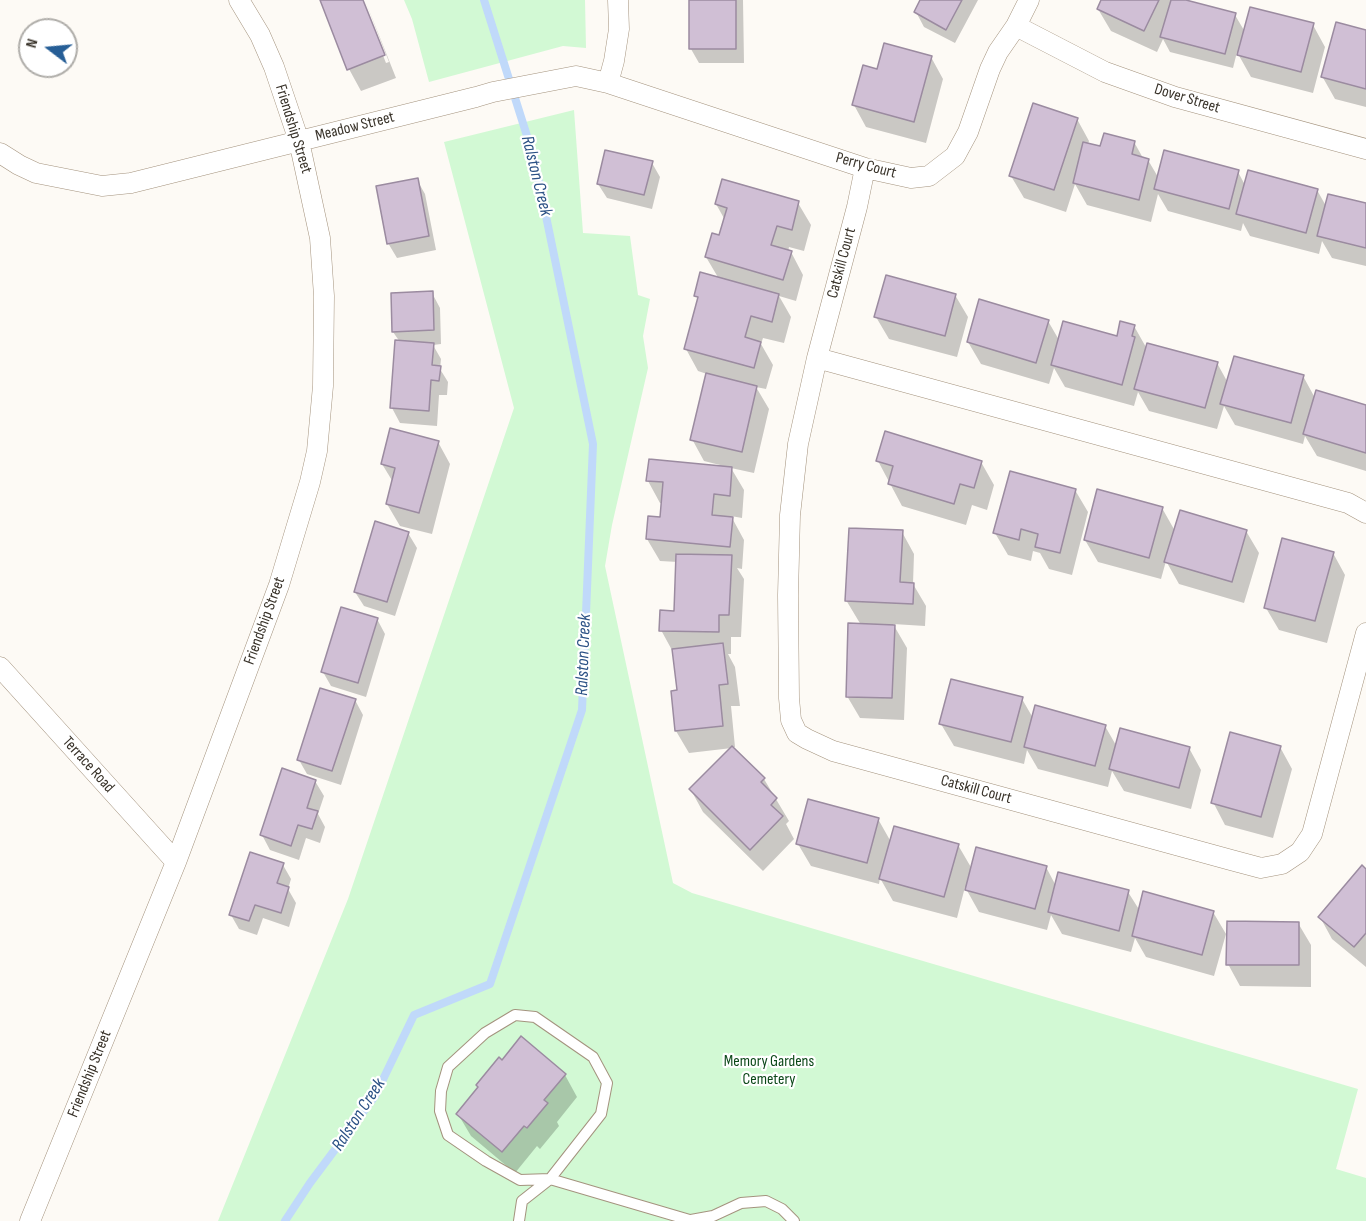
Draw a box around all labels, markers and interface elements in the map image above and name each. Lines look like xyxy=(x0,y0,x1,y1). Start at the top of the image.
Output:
north arrow xyxy=(18,18,78,78)
text: N xyxy=(22,37,42,50)
street label: Dover Street xyxy=(1152,80,1222,118)
street label: Friendship Street xyxy=(270,82,316,176)
street label: Meadow Street xyxy=(314,108,396,146)
water label: Ralston Creek xyxy=(516,134,556,218)
street label: Perry Court xyxy=(834,149,898,183)
street label: Catskill Court xyxy=(823,226,861,300)
street label: Friendship Street xyxy=(240,574,290,668)
water label: Ralston Creek xyxy=(572,614,596,696)
street label: Terrace Road xyxy=(58,733,118,797)
street label: Catskill Court xyxy=(939,771,1013,809)
street label: Friendship Street xyxy=(64,1028,116,1120)
park label: Memory Gardens Cemetery xyxy=(724,1052,814,1090)
water label: Ralston Creek xyxy=(328,1075,390,1155)

